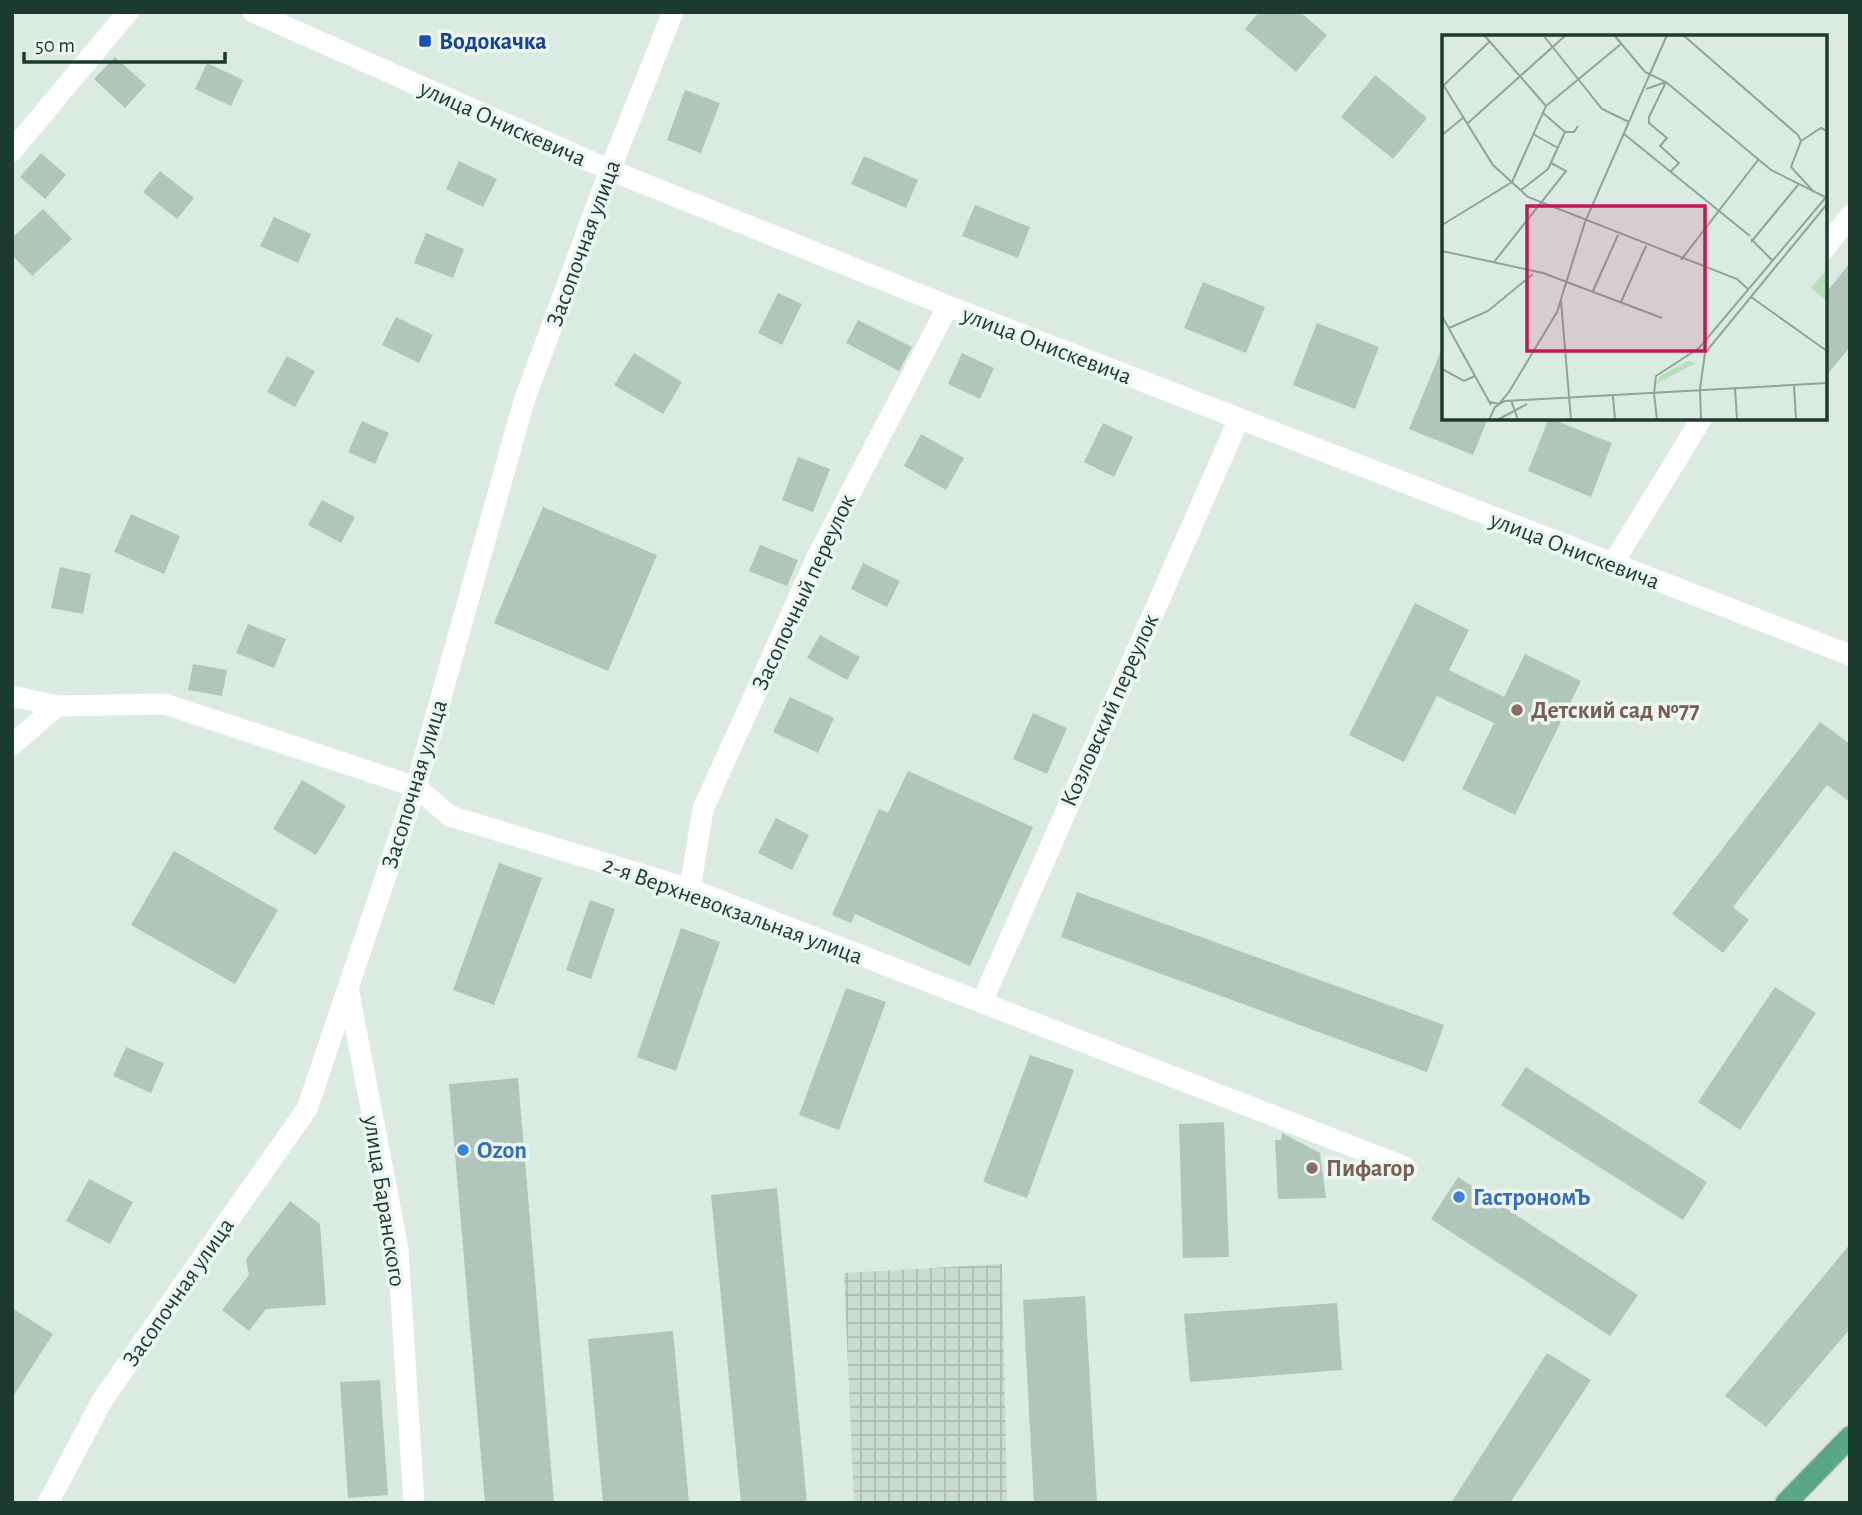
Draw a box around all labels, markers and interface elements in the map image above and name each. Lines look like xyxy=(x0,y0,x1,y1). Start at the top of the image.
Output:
scale bar xyxy=(24,21,226,65)
place label: Водокачка xyxy=(439,30,547,54)
marker: Водокачка xyxy=(417,33,433,49)
text: 50 m xyxy=(35,35,75,56)
inset map xyxy=(1442,35,1827,420)
street label: улица Онискевича xyxy=(415,76,589,171)
street label: Засопочная улица xyxy=(543,157,625,330)
street label: улица Онискевича xyxy=(958,302,1135,389)
street label: Засопочный переулок xyxy=(748,491,860,694)
street label: улица Онискевича xyxy=(1486,507,1663,594)
street label: Козловский переулок xyxy=(1057,611,1163,810)
street label: Засопочная улица xyxy=(378,697,452,872)
place label: Детский сад №77 xyxy=(1531,699,1700,723)
marker: Детский сад №77 xyxy=(1509,702,1525,718)
street label: 2-я Верхневокзальная улица xyxy=(600,853,866,969)
street label: улица Баранского xyxy=(359,1113,409,1288)
place label: Ozon xyxy=(477,1139,527,1163)
marker: Ozon xyxy=(455,1142,471,1158)
place label: Пифагор xyxy=(1326,1157,1415,1181)
marker: Пифагор xyxy=(1304,1160,1320,1176)
place label: ГастрономЪ xyxy=(1473,1186,1591,1210)
marker: ГастрономЪ xyxy=(1451,1189,1467,1205)
street label: Засопочная улица xyxy=(119,1214,239,1371)

